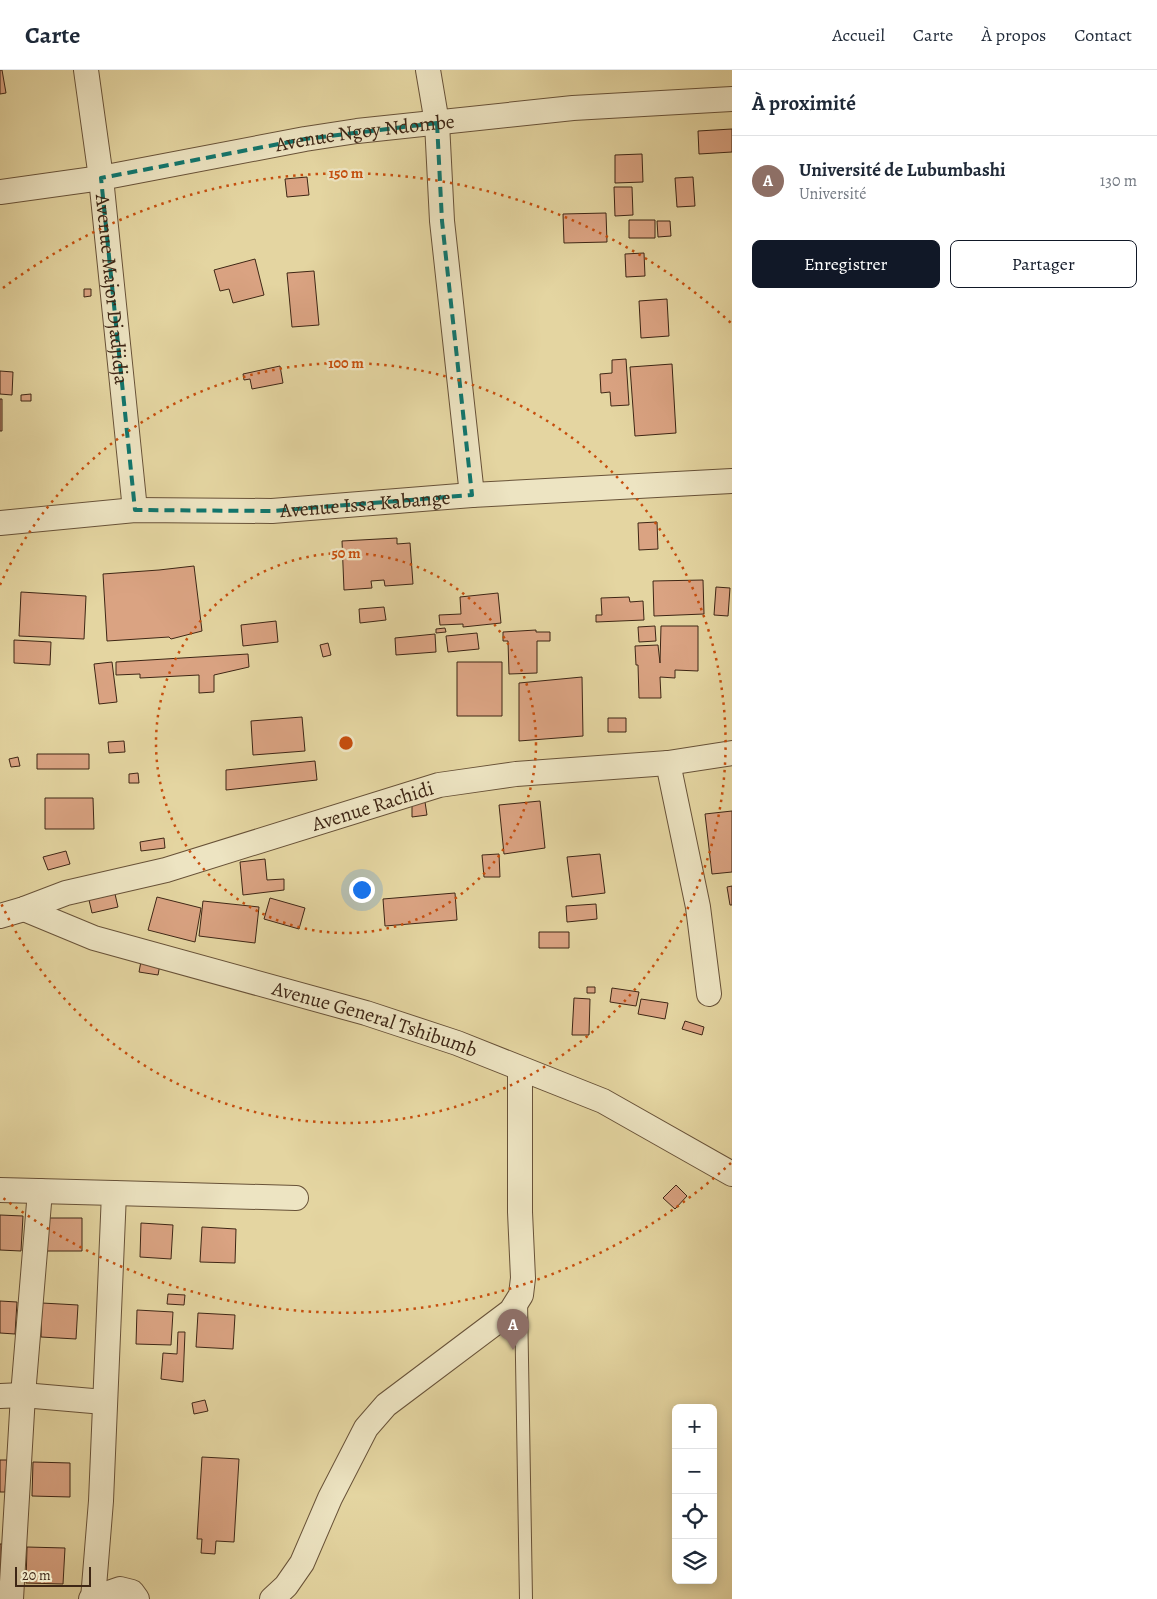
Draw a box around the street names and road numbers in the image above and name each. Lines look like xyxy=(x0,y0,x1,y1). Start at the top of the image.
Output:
street label: Avenue Ngoy Ndombe xyxy=(272,107,456,158)
street label: Avenue Major Djadjidja xyxy=(89,192,136,386)
street label: Avenue Issa Kabange xyxy=(278,483,451,524)
street label: Avenue Rachidi xyxy=(308,774,437,838)
street label: Avenue General Tshibumb xyxy=(268,974,481,1063)

